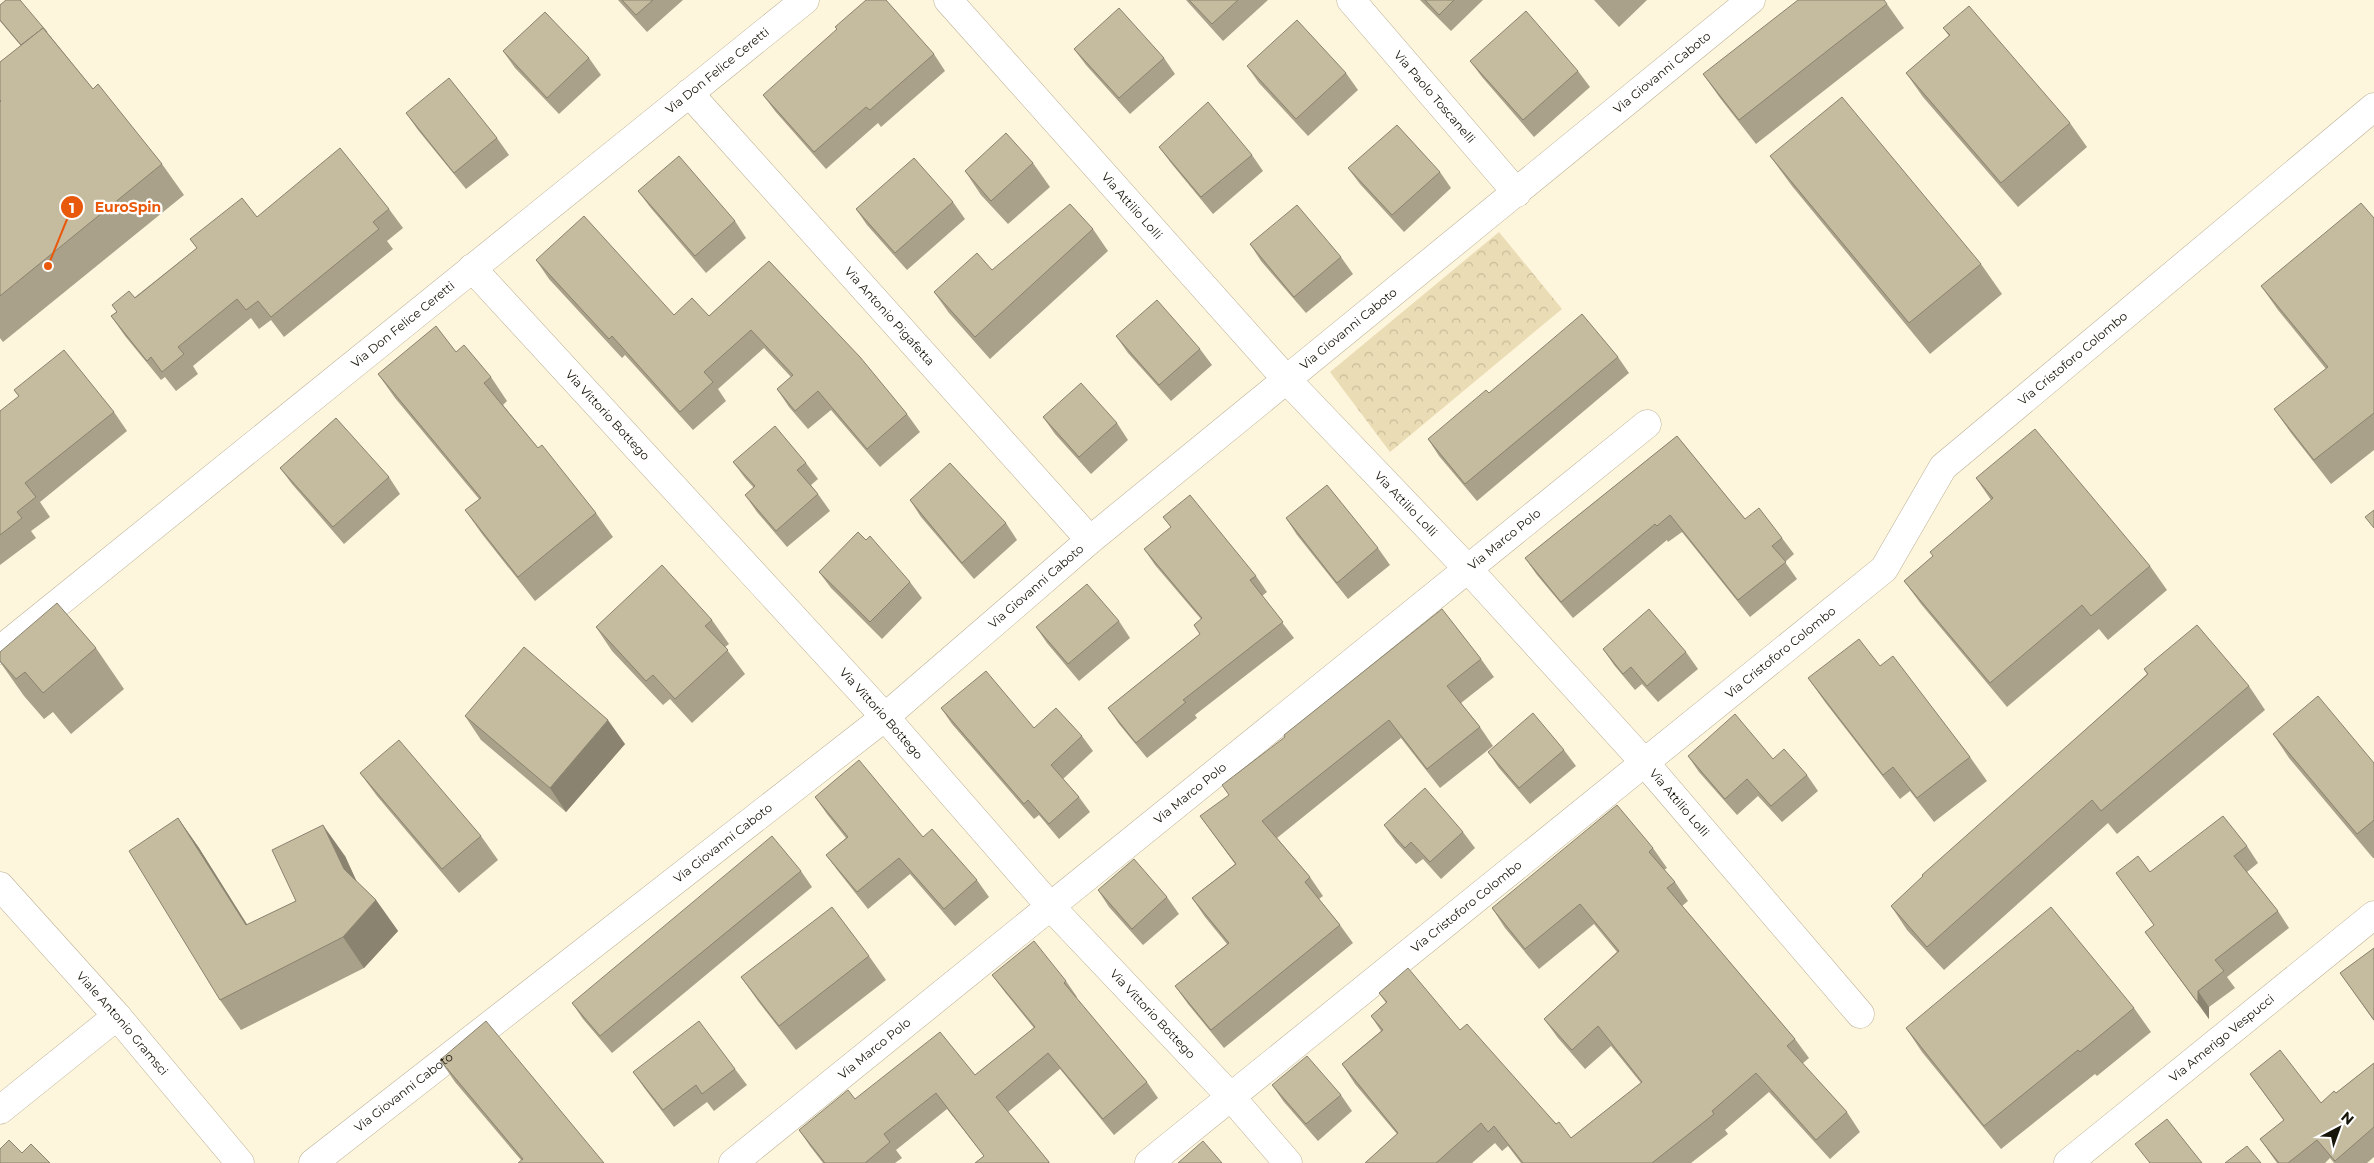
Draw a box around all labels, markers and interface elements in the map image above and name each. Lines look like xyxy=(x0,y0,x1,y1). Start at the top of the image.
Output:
street label: Via Don Felice Ceretti xyxy=(662,24,772,117)
street label: Via Giovanni Caboto xyxy=(1610,28,1713,116)
street label: Via Paolo Toscanelli xyxy=(1391,47,1479,146)
street label: Via Attilio Lolli xyxy=(1098,169,1166,242)
callout: EuroSpin xyxy=(60,193,171,222)
text: 1 xyxy=(69,198,75,217)
text: EuroSpin xyxy=(95,198,161,216)
street label: Via Antonio Pigafetta xyxy=(842,264,938,368)
street label: Via Don Felice Ceretti xyxy=(348,278,458,370)
street label: Via Giovanni Caboto xyxy=(1297,284,1400,372)
street label: Via Cristoforo Colombo xyxy=(2015,308,2130,408)
street label: Via Vittorio Bottego xyxy=(562,367,653,463)
street label: Via Attilio Lolli xyxy=(1372,468,1441,539)
street label: Via Marco Polo xyxy=(1465,505,1543,573)
street label: Via Giovanni Caboto xyxy=(985,541,1086,631)
street label: Via Cristoforo Colombo xyxy=(1722,603,1839,701)
street label: Via Vittorio Bottego xyxy=(837,665,926,762)
street label: Via Marco Polo xyxy=(1151,759,1229,827)
street label: Via Attilio Lolli xyxy=(1646,766,1713,839)
street label: Via Giovanni Caboto xyxy=(670,800,775,886)
street label: Via Cristoforo Colombo xyxy=(1408,857,1524,955)
street label: Via Vittorio Bottego xyxy=(1107,966,1199,1062)
street label: Viale Antonio Gramsci xyxy=(74,968,171,1078)
street label: Via Amerigo Vespucci xyxy=(2166,991,2277,1085)
street label: Via Marco Polo xyxy=(835,1014,914,1082)
street label: Via Giovanni Caboto xyxy=(351,1049,456,1135)
north arrow xyxy=(2314,1103,2364,1153)
text: N xyxy=(2337,1108,2358,1129)

